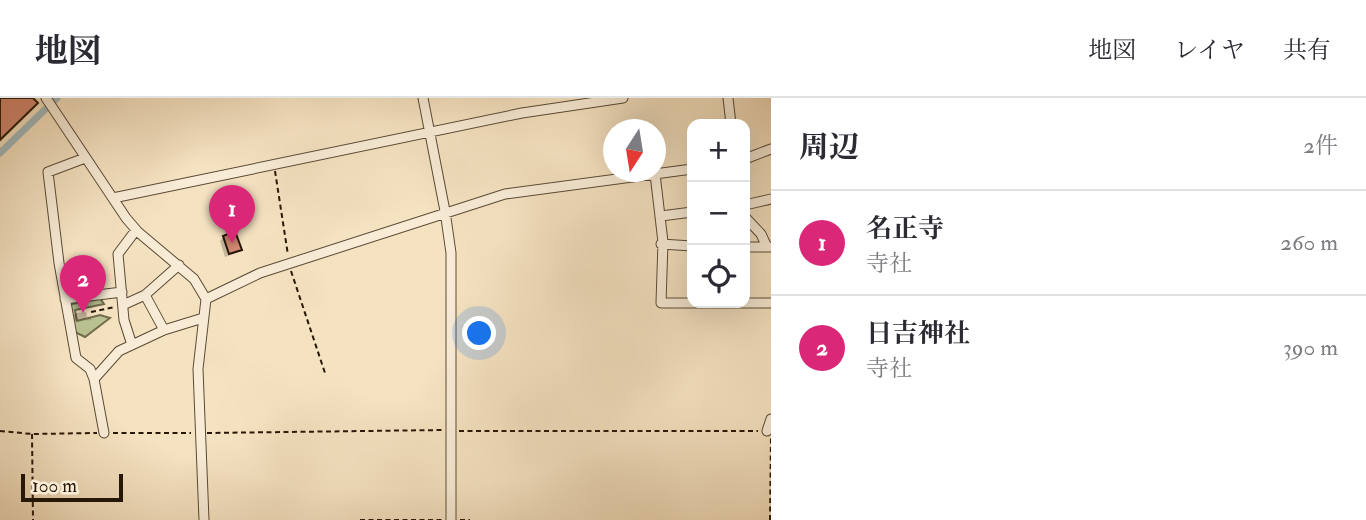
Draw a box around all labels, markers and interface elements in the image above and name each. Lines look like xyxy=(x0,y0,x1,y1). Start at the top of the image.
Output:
text: 地図 xyxy=(35,31,101,72)
text: 地図 xyxy=(1088,35,1136,66)
text: レイヤ xyxy=(1174,35,1245,66)
text: 共有 xyxy=(1283,35,1331,66)
north arrow xyxy=(603,119,666,182)
map controls xyxy=(687,119,750,308)
button: + xyxy=(687,119,750,182)
text: 周辺 xyxy=(799,129,859,166)
text: 2件 xyxy=(1303,131,1338,160)
button: − xyxy=(687,182,750,245)
pin: 1 xyxy=(209,185,255,243)
text: 名正寺 xyxy=(866,213,944,245)
text: 1 xyxy=(818,228,826,257)
text: 260 m xyxy=(1280,228,1338,257)
button: locate xyxy=(687,245,750,308)
text: 寺社 xyxy=(866,249,912,278)
pin: 2 xyxy=(60,255,106,313)
your location xyxy=(462,316,496,350)
text: 日吉神社 xyxy=(866,318,970,350)
text: 2 xyxy=(816,333,828,362)
text: 390 m xyxy=(1283,333,1338,362)
text: 寺社 xyxy=(866,354,912,383)
scale bar xyxy=(21,471,122,503)
text: 100 m xyxy=(32,474,77,498)

